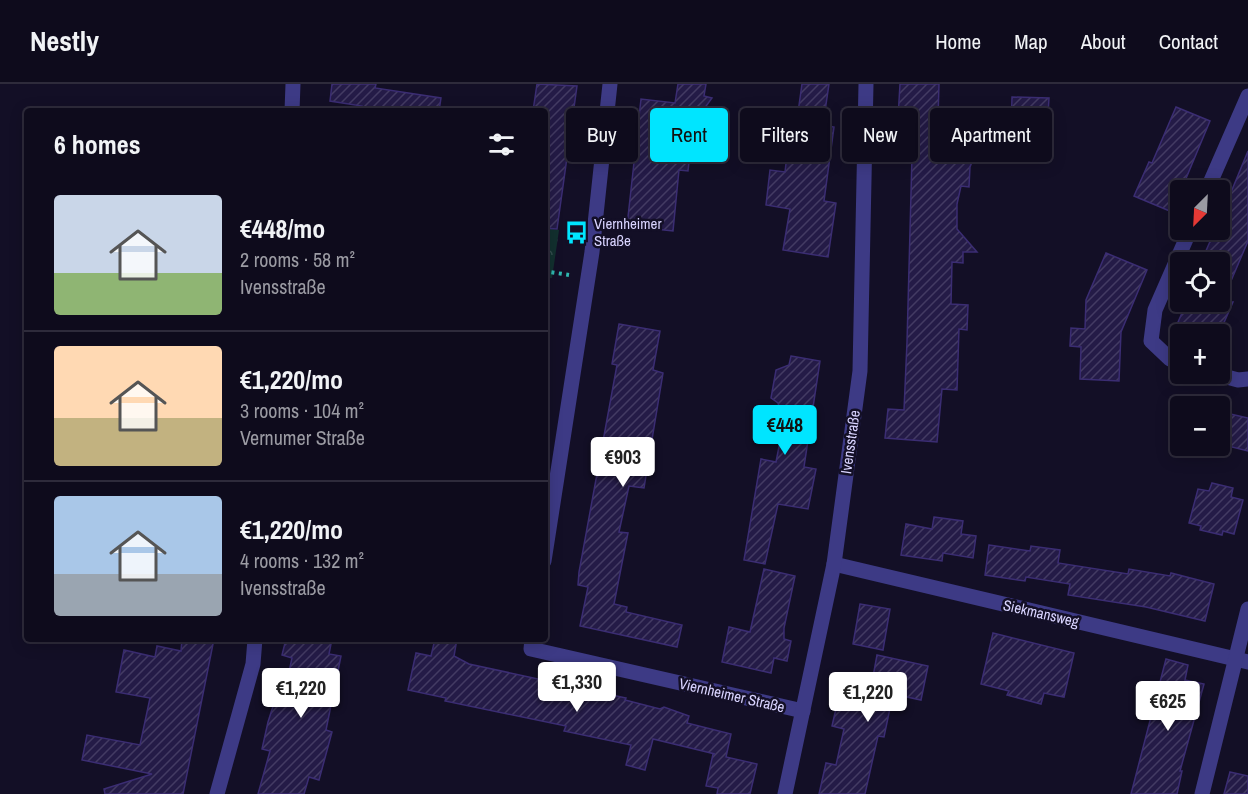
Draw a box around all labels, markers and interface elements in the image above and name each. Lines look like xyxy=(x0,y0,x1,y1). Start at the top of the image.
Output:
text: Nestly xyxy=(30,22,99,60)
text: Home xyxy=(935,27,981,56)
text: Map xyxy=(1014,27,1048,56)
text: About xyxy=(1081,27,1126,56)
text: Contact xyxy=(1159,27,1218,56)
chip: Buy xyxy=(566,108,638,162)
chip: Rent xyxy=(650,108,728,162)
chip: Filters xyxy=(740,108,830,162)
chip: New xyxy=(842,108,918,162)
chip: Apartment xyxy=(930,108,1052,162)
text: 6 homes xyxy=(54,127,141,162)
icon: filters xyxy=(485,128,518,161)
north arrow xyxy=(1170,180,1230,240)
map controls xyxy=(1170,180,1230,456)
text: €448/mo xyxy=(240,211,325,246)
place label: Viernheimer Straße xyxy=(594,213,661,251)
icon: home xyxy=(102,219,174,291)
bus stop icon: Viernheimer Straße xyxy=(563,219,589,245)
text: 2 rooms · 58 m² xyxy=(240,246,355,273)
button: locate xyxy=(1170,252,1230,312)
text: Ivensstraße xyxy=(240,273,326,300)
button: + xyxy=(1170,324,1230,384)
text: €1,220/mo xyxy=(240,362,343,397)
icon: home xyxy=(102,370,174,442)
button: − xyxy=(1170,396,1230,456)
text: 3 rooms · 104 m² xyxy=(240,397,364,424)
pin: €448 xyxy=(749,405,821,456)
street label: Ivensstraße xyxy=(835,409,865,475)
text: €448 xyxy=(767,411,803,438)
text: Vernumer Straße xyxy=(240,424,365,451)
pin: €903 xyxy=(587,437,659,488)
text: €903 xyxy=(605,443,641,470)
text: €1,220/mo xyxy=(240,512,343,547)
icon: home xyxy=(102,520,174,592)
text: 4 rooms · 132 m² xyxy=(240,547,364,574)
text: Ivensstraße xyxy=(240,574,326,601)
street label: Siekmansweg xyxy=(1001,594,1081,632)
pin: €1,330 xyxy=(528,662,626,713)
pin: €1,220 xyxy=(252,668,350,719)
text: €1,330 xyxy=(552,668,602,695)
pin: €1,220 xyxy=(819,672,917,723)
street label: Viernheimer Straße xyxy=(677,673,787,717)
text: €1,220 xyxy=(276,674,326,701)
text: €1,220 xyxy=(843,678,893,705)
pin: €625 xyxy=(1132,681,1204,732)
text: €625 xyxy=(1150,687,1186,714)

